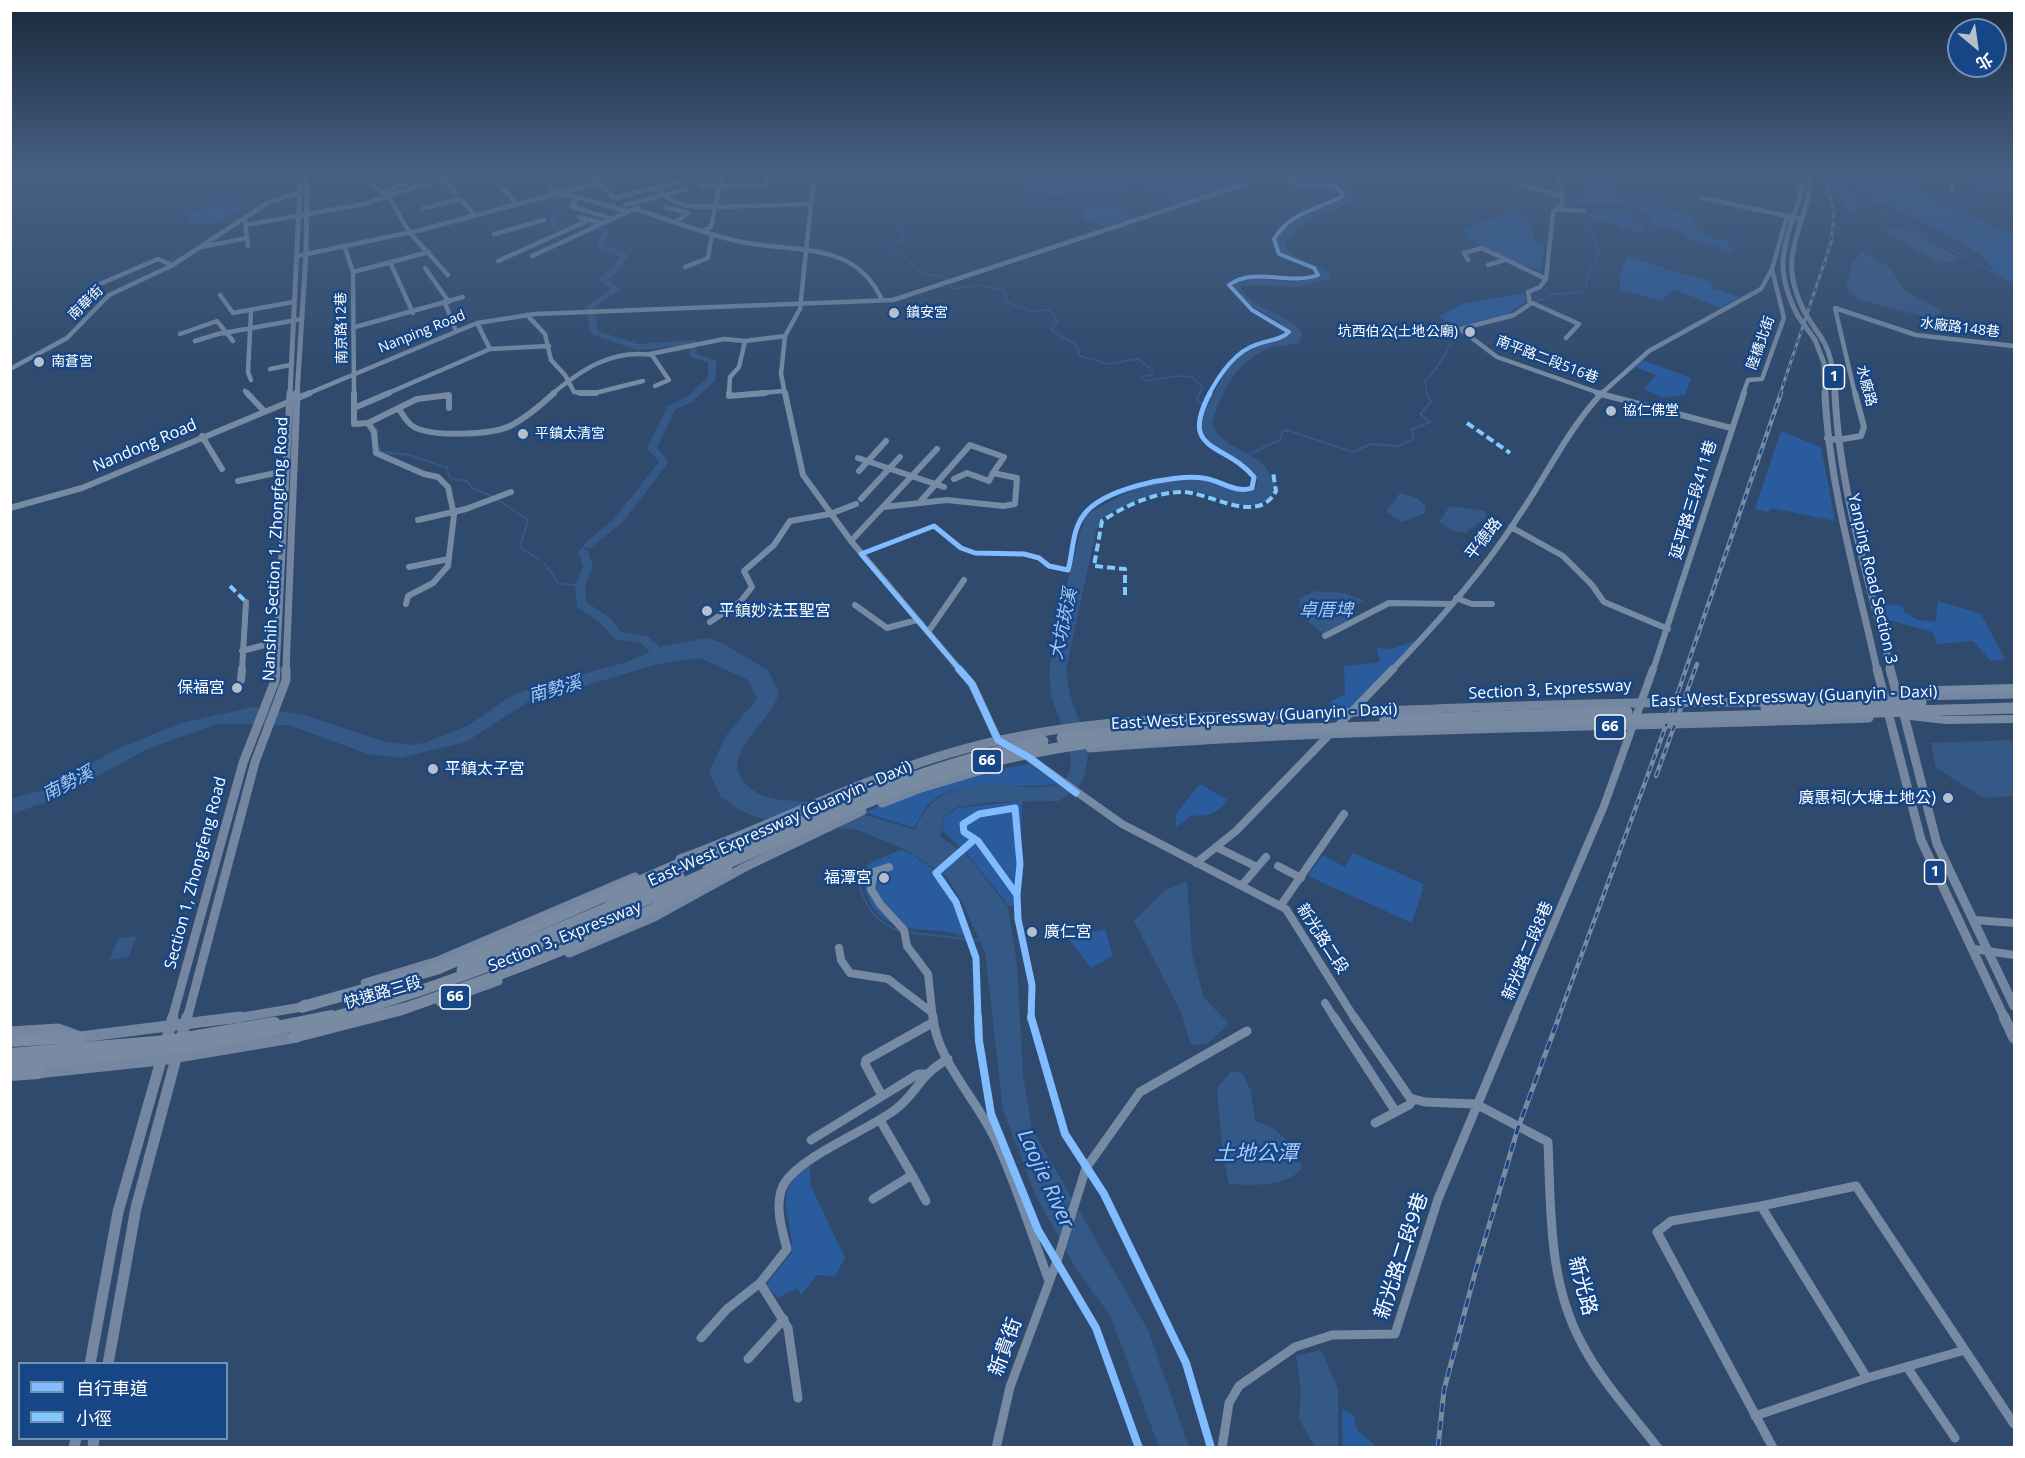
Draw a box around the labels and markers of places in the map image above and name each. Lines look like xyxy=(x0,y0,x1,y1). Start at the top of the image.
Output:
place label: 鎮安宮 xyxy=(906,305,948,321)
marker: 鎮安宮 xyxy=(887,306,901,320)
place label: 坑西伯公(土地公廟) xyxy=(1338,324,1458,340)
marker: 坑西伯公(土地公廟) xyxy=(1463,325,1477,339)
place label: 南蒼宮 xyxy=(51,354,93,370)
marker: 南蒼宮 xyxy=(32,355,46,369)
place label: 協仁佛堂 xyxy=(1623,403,1679,419)
marker: 協仁佛堂 xyxy=(1604,404,1618,418)
place label: 平鎮太清宮 xyxy=(535,426,605,442)
marker: 平鎮太清宮 xyxy=(516,427,530,441)
place label: 平鎮妙法玉聖宮 xyxy=(719,601,831,621)
marker: 平鎮妙法玉聖宮 xyxy=(700,604,714,618)
place label: 保福宮 xyxy=(177,678,225,698)
marker: 保福宮 xyxy=(230,681,244,695)
place label: 平鎮太子宮 xyxy=(445,759,525,779)
marker: 平鎮太子宮 xyxy=(426,762,440,776)
place label: 廣惠祠(大塘土地公) xyxy=(1799,788,1936,808)
marker: 廣惠祠(大塘土地公) xyxy=(1941,791,1955,805)
place label: 福潭宮 xyxy=(824,868,872,888)
marker: 福潭宮 xyxy=(877,871,891,885)
place label: 廣仁宮 xyxy=(1044,922,1092,942)
marker: 廣仁宮 xyxy=(1025,925,1039,939)

